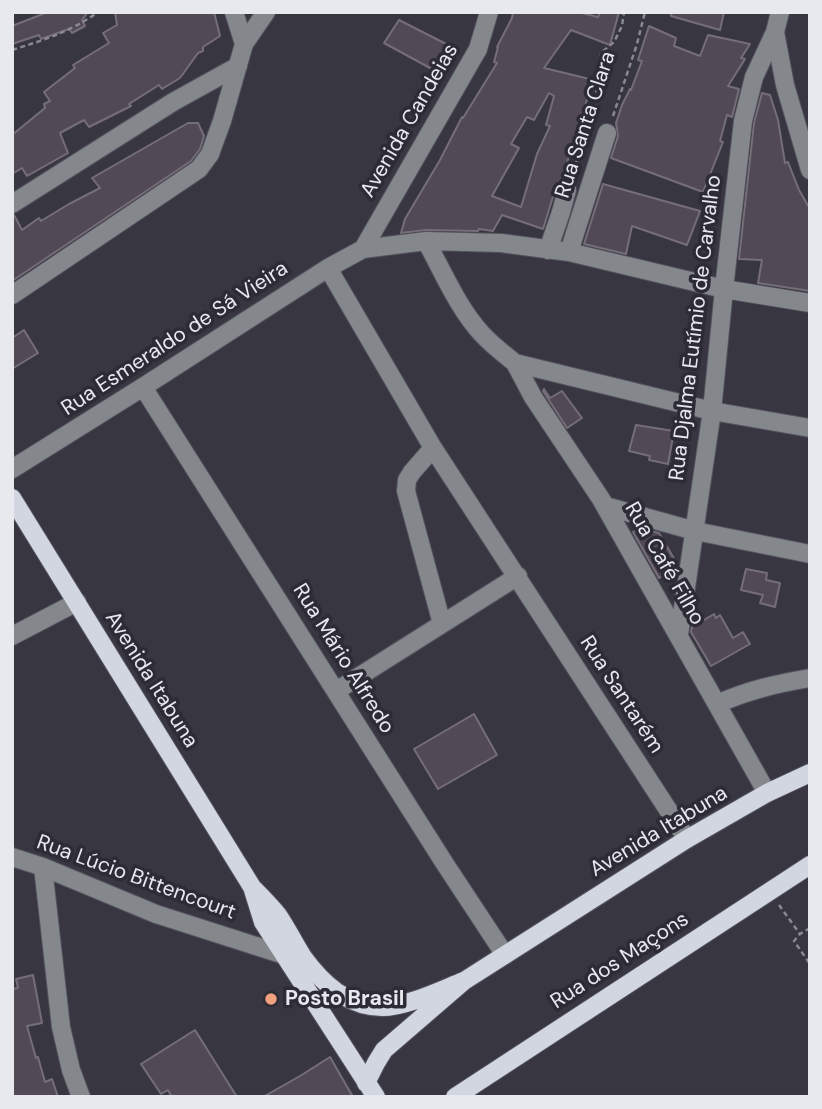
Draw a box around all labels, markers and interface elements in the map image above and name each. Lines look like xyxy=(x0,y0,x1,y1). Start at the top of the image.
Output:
street label: Avenida Candeias xyxy=(356,40,464,202)
street label: Rua Santa Clara xyxy=(550,48,622,202)
street label: Rua Djalma Eutímio de Carvalho xyxy=(665,174,727,482)
street label: Rua Esmeraldo de Sá Vieira xyxy=(57,256,293,422)
street label: Rua Café Filho xyxy=(619,498,709,630)
street label: Rua Mário Alfredo xyxy=(287,579,399,739)
street label: Avenida Itabuna xyxy=(99,607,203,753)
street label: Rua Santarém xyxy=(574,632,668,758)
street label: Avenida Itabuna xyxy=(586,781,732,883)
street label: Rua Lúcio Bittencourt xyxy=(33,830,239,926)
street label: Rua dos Maçons xyxy=(546,907,694,1015)
place label: Posto Brasil xyxy=(285,986,404,1012)
marker: Posto Brasil xyxy=(263,991,279,1007)

